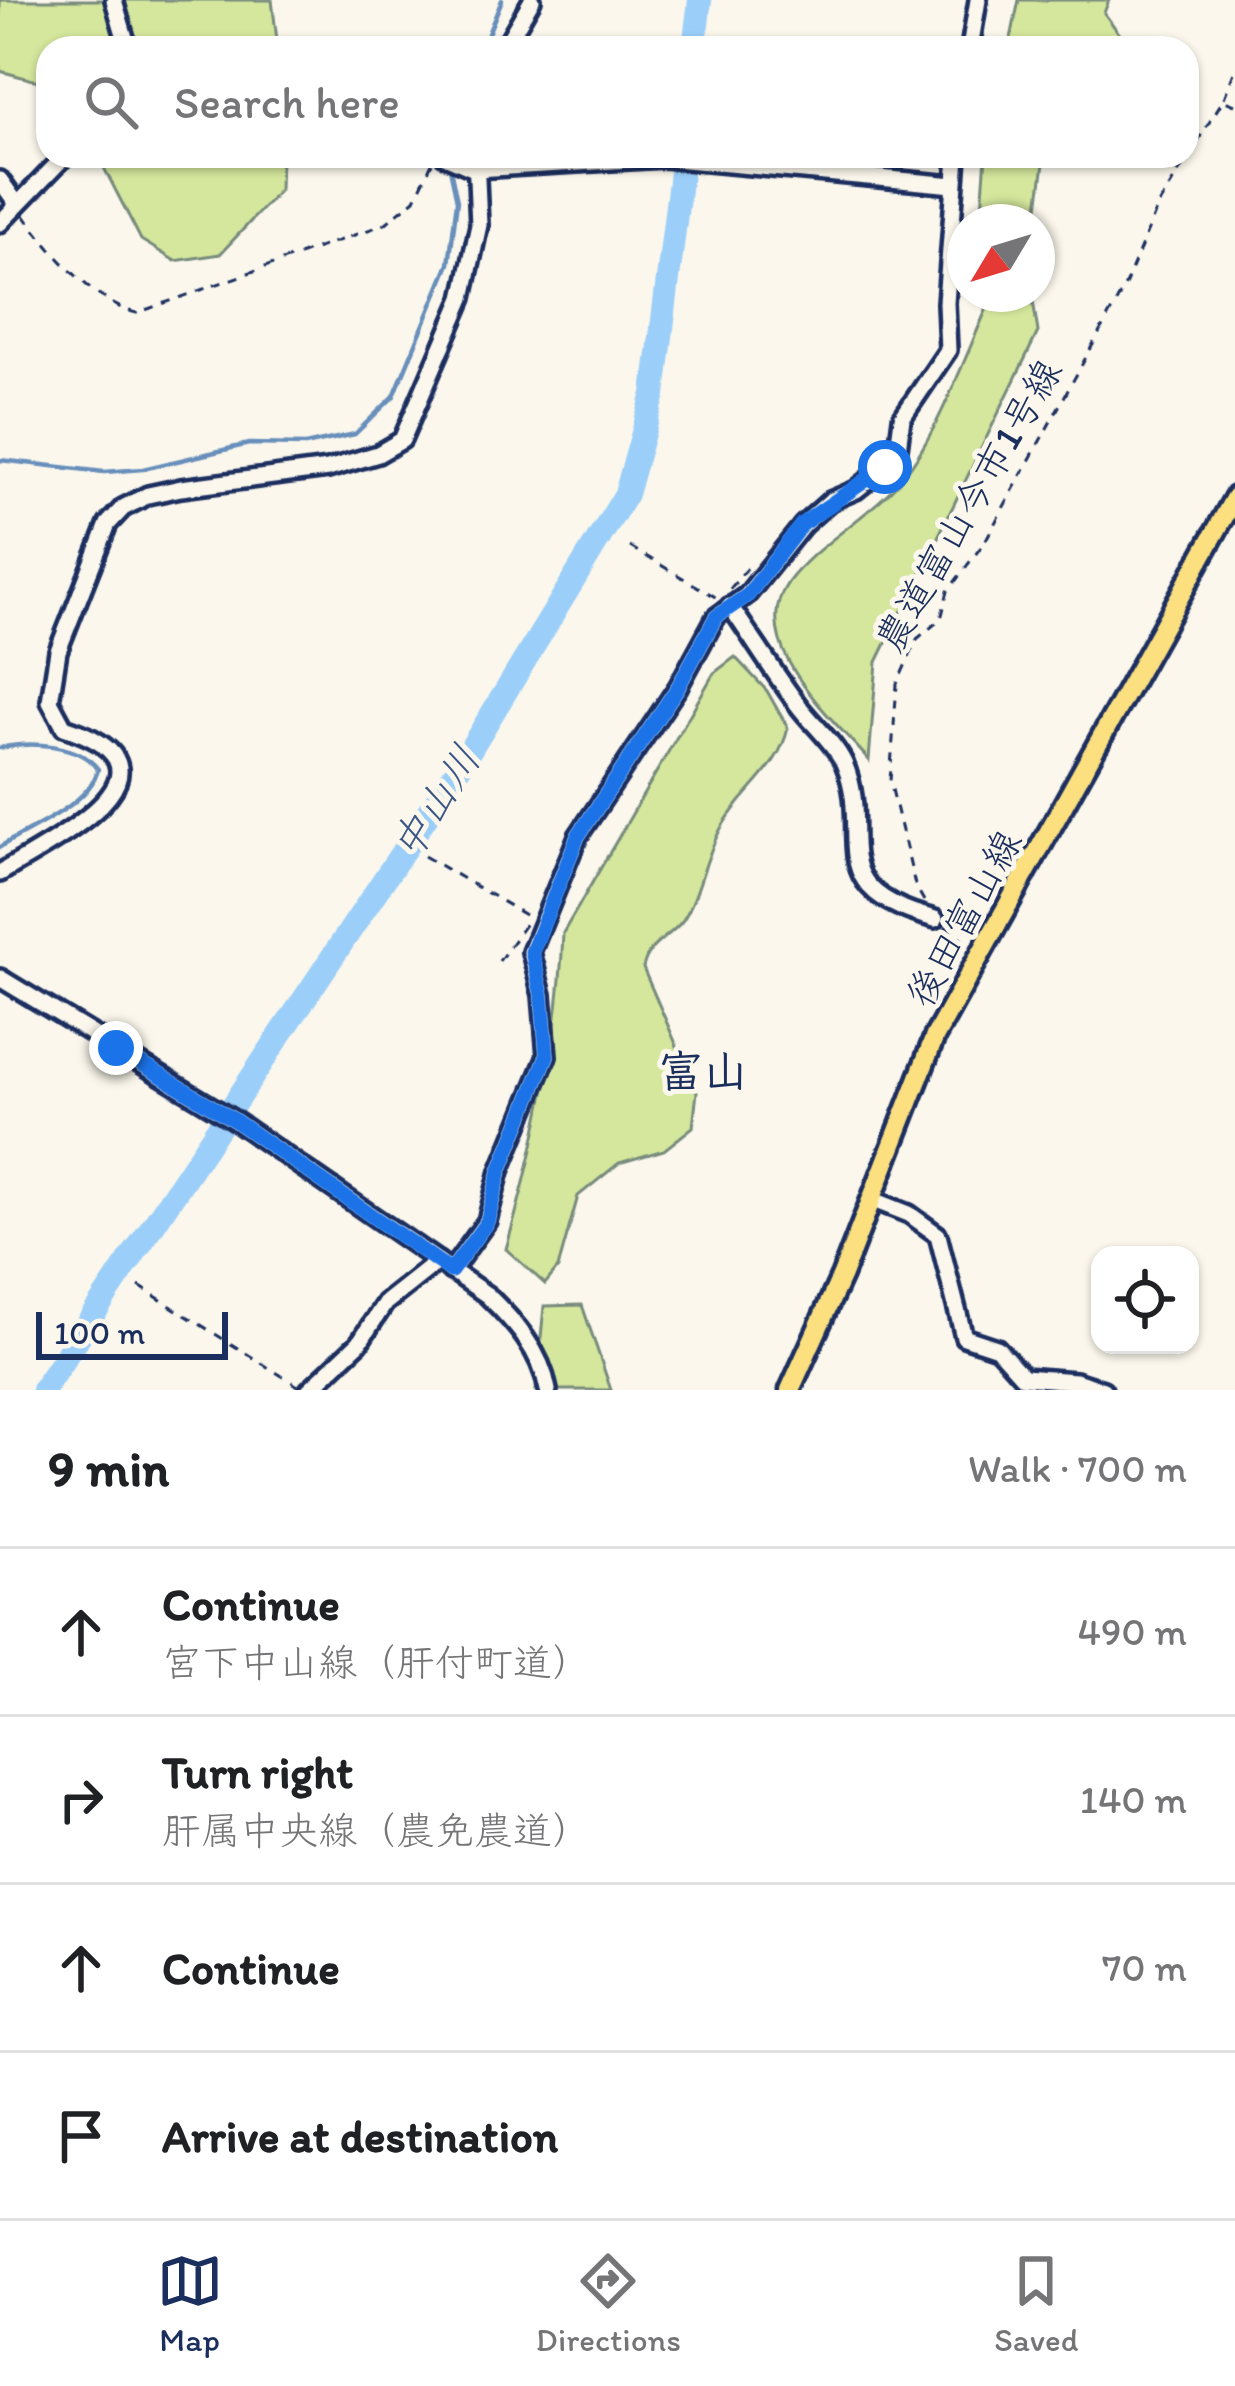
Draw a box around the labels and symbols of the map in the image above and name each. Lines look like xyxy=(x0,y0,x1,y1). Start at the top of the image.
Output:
north arrow xyxy=(947,204,1055,312)
street label: 農道富山今市1号線 xyxy=(866,351,1071,660)
route start xyxy=(858,440,912,494)
water label: 中山川 xyxy=(380,736,491,869)
street label: 後田富山線 xyxy=(896,822,1031,1015)
route end xyxy=(89,1021,143,1075)
district label: 富山 xyxy=(658,1044,748,1098)
scale bar xyxy=(36,1306,228,1359)

